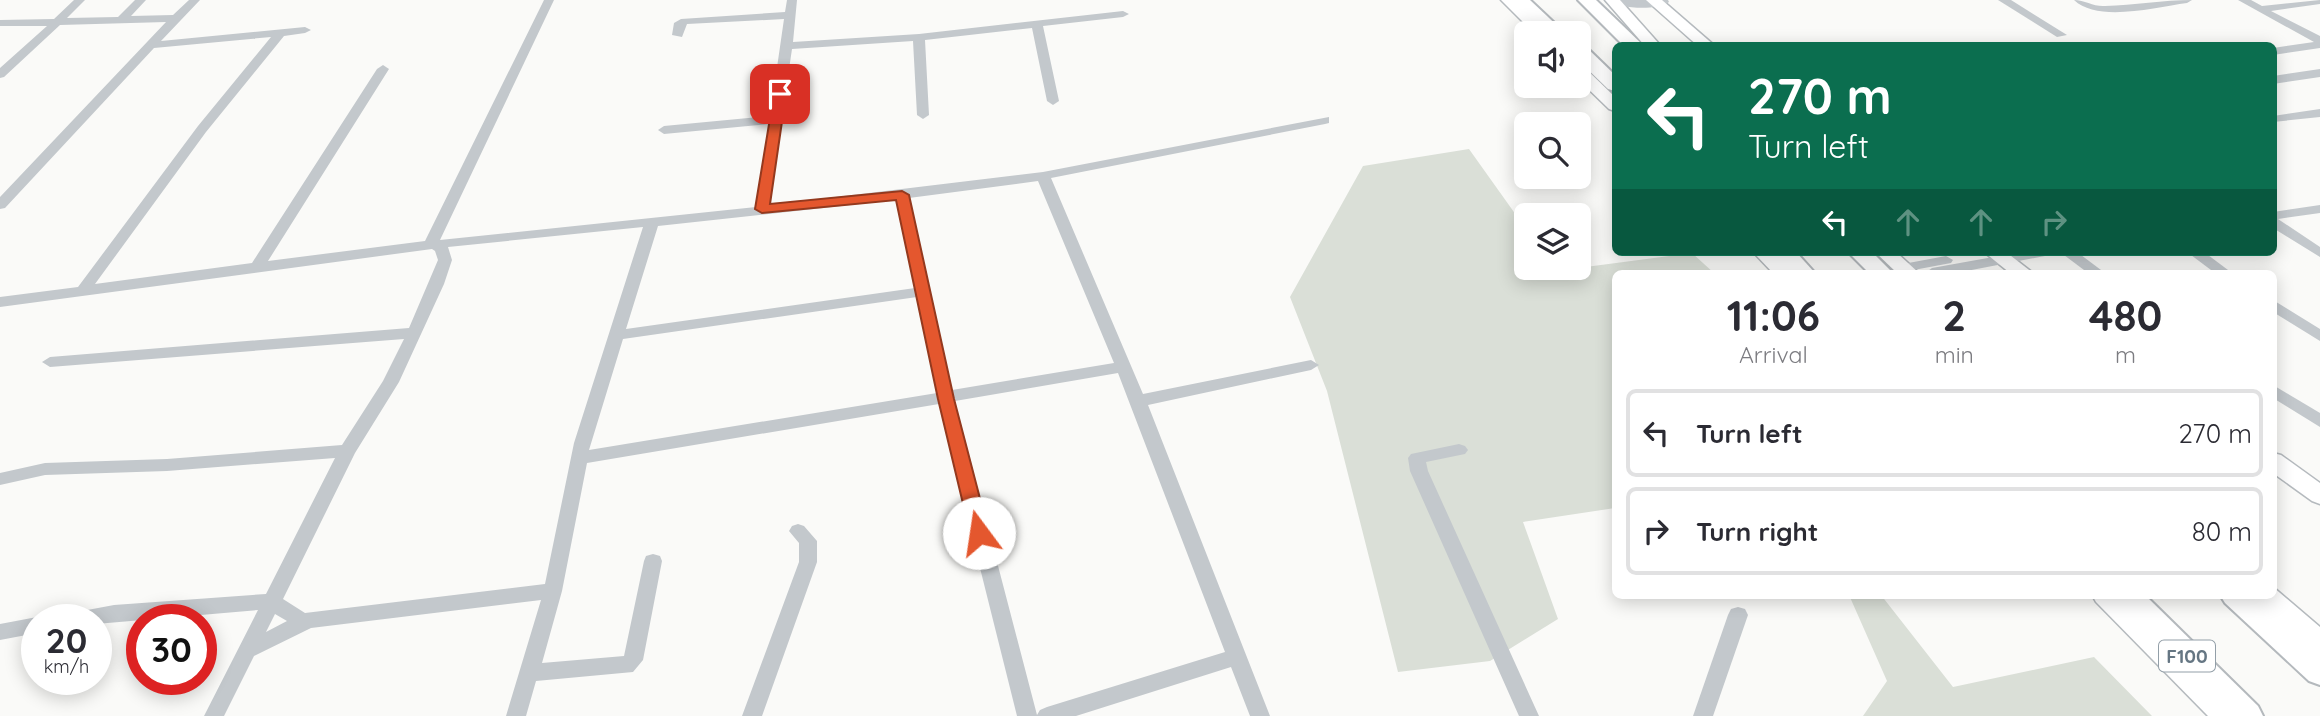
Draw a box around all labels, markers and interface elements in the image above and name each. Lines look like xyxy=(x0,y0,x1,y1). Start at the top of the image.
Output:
map controls xyxy=(1514,21,1591,280)
button: sound xyxy=(1514,21,1591,98)
pin xyxy=(750,64,810,124)
text: 270 m xyxy=(1748,65,1892,126)
icon: left xyxy=(1633,70,1724,161)
icon: arrive xyxy=(761,75,799,113)
button: search xyxy=(1514,112,1591,189)
text: Turn left xyxy=(1748,126,1869,166)
button: layers xyxy=(1514,203,1591,280)
icon: left xyxy=(1816,203,1854,241)
icon: ahead xyxy=(1889,203,1927,241)
icon: ahead xyxy=(1962,203,2000,241)
icon: right xyxy=(2035,203,2073,241)
text: 11:06 xyxy=(1727,289,1820,342)
text: 2 xyxy=(1942,289,1966,342)
text: 480 xyxy=(2089,289,2162,342)
text: Arrival xyxy=(1739,340,1808,369)
text: min xyxy=(1935,340,1974,369)
text: m xyxy=(2115,340,2136,369)
icon: left xyxy=(1637,414,1675,452)
text: Turn left xyxy=(1696,417,1803,450)
text: 270 m xyxy=(2178,417,2252,450)
position arrow xyxy=(942,496,1016,570)
icon: right xyxy=(1637,512,1675,550)
text: Turn right xyxy=(1696,515,1818,548)
text: 80 m xyxy=(2192,515,2252,548)
speed limit sign: 30 xyxy=(126,604,217,695)
text: 20 xyxy=(46,618,87,662)
road number: F100 xyxy=(2159,640,2215,671)
text: km/h xyxy=(44,655,89,678)

